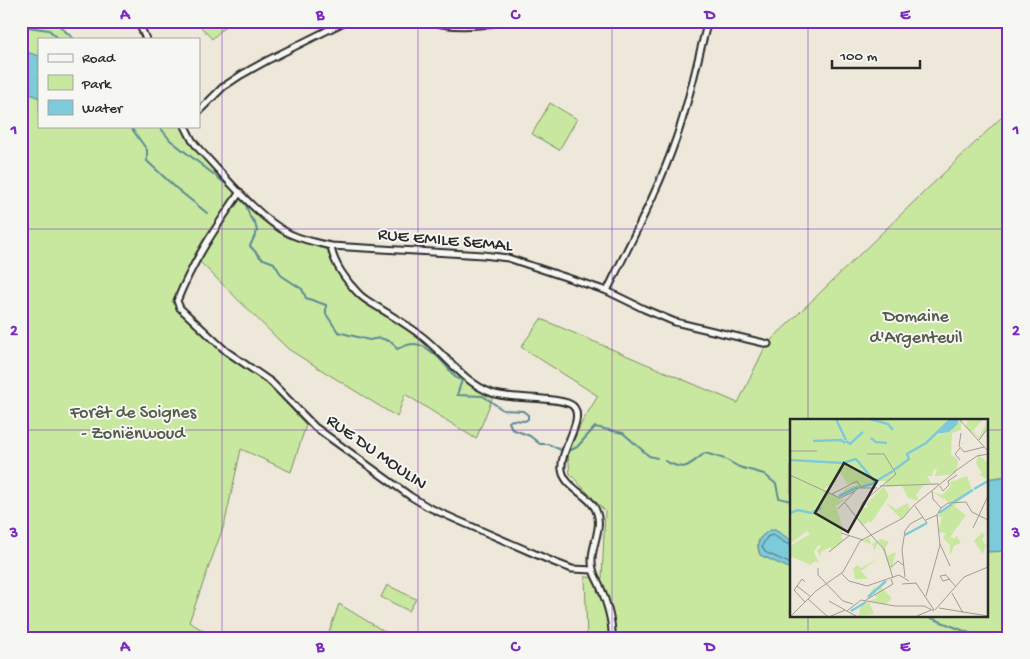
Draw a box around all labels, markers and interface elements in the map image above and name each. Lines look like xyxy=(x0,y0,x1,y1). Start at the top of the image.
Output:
text: A xyxy=(119,7,131,26)
text: B xyxy=(315,7,325,26)
text: C xyxy=(510,7,521,26)
text: D xyxy=(703,7,716,26)
text: E xyxy=(900,7,911,26)
legend xyxy=(38,38,200,128)
scale bar xyxy=(832,38,920,70)
text: 100 m xyxy=(839,48,878,66)
text: Road xyxy=(82,50,116,68)
text: Park xyxy=(81,76,112,94)
text: Water xyxy=(82,100,124,118)
text: 1 xyxy=(10,122,17,141)
text: 1 xyxy=(1012,122,1019,141)
street label: RUE EMILE SEMAL xyxy=(377,225,514,257)
park label: Domaine d'Argenteuil xyxy=(869,307,963,349)
text: 2 xyxy=(10,323,18,342)
text: 2 xyxy=(1012,323,1020,342)
park label: Forêt de Soignes - Zoniënwoud xyxy=(69,403,197,445)
street label: RUE DU MOULIN xyxy=(322,411,430,495)
inset map xyxy=(790,419,988,616)
text: 3 xyxy=(9,525,18,544)
text: 3 xyxy=(1011,525,1020,544)
text: A xyxy=(119,639,131,658)
text: B xyxy=(315,639,325,658)
text: C xyxy=(510,639,521,658)
text: D xyxy=(703,639,716,658)
text: E xyxy=(900,639,911,658)

